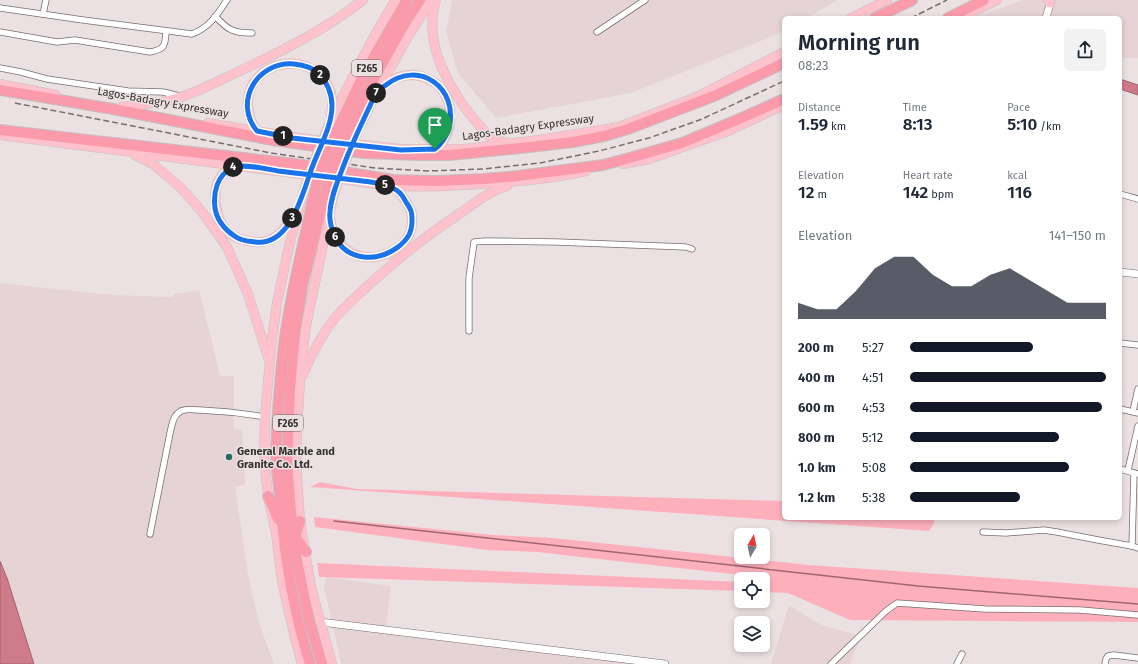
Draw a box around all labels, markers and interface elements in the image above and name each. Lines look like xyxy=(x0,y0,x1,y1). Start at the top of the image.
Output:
text: Morning run xyxy=(798,29,920,56)
button: share xyxy=(1064,29,1106,71)
text: 08:23 xyxy=(798,58,828,73)
road number: F265 xyxy=(352,60,382,76)
pin: 2 xyxy=(310,65,330,85)
text: 2 xyxy=(317,68,323,81)
pin: 7 xyxy=(366,83,386,103)
street label: Lagos-Badagry Expressway xyxy=(96,85,230,121)
text: 7 xyxy=(373,86,379,99)
text: Distance xyxy=(798,101,841,114)
text: Time xyxy=(903,101,927,114)
text: Pace xyxy=(1007,101,1030,114)
pin xyxy=(418,108,452,149)
street label: Lagos-Badagry Expressway xyxy=(461,112,595,143)
icon: arrive xyxy=(424,114,446,136)
text: 1.59 xyxy=(798,114,828,135)
text: 8:13 xyxy=(903,114,932,135)
text: 5:10 xyxy=(1007,114,1037,135)
text: km xyxy=(828,120,846,133)
text: /km xyxy=(1037,120,1061,133)
pin: 1 xyxy=(273,126,293,146)
text: 1 xyxy=(280,129,286,142)
pin: 4 xyxy=(223,157,243,177)
text: 4 xyxy=(230,160,236,173)
text: Elevation xyxy=(798,169,844,182)
text: Heart rate xyxy=(903,169,953,182)
text: kcal xyxy=(1007,169,1027,182)
pin: 5 xyxy=(375,175,395,195)
text: 5 xyxy=(382,178,388,191)
text: 12 xyxy=(798,182,814,203)
text: 142 xyxy=(903,182,928,203)
text: 116 xyxy=(1007,182,1032,203)
text: m xyxy=(814,188,827,201)
text: bpm xyxy=(928,188,954,201)
pin: 3 xyxy=(282,208,302,228)
text: 3 xyxy=(289,211,295,224)
pin: 6 xyxy=(325,227,345,247)
text: Elevation xyxy=(798,228,852,243)
text: 141–150 m xyxy=(1049,228,1106,243)
text: 6 xyxy=(332,230,338,243)
text: 200 m xyxy=(798,340,834,355)
text: 5:27 xyxy=(862,340,884,355)
text: 400 m xyxy=(798,370,835,385)
text: 4:51 xyxy=(862,370,884,385)
text: 600 m xyxy=(798,400,835,415)
text: 4:53 xyxy=(862,400,885,415)
road number: F265 xyxy=(273,415,303,431)
text: 800 m xyxy=(798,430,835,445)
text: 5:12 xyxy=(862,430,883,445)
place label: General Marble and Granite Co. Ltd. xyxy=(237,445,335,471)
marker: General Marble and Granite Co. Ltd. xyxy=(224,452,234,462)
text: 1.0 km xyxy=(798,460,836,475)
text: 5:08 xyxy=(862,460,886,475)
text: 1.2 km xyxy=(798,490,835,505)
text: 5:38 xyxy=(862,490,885,505)
north arrow xyxy=(734,528,770,564)
map controls xyxy=(734,528,770,652)
button: locate xyxy=(734,572,770,608)
button: layers xyxy=(734,616,770,652)

